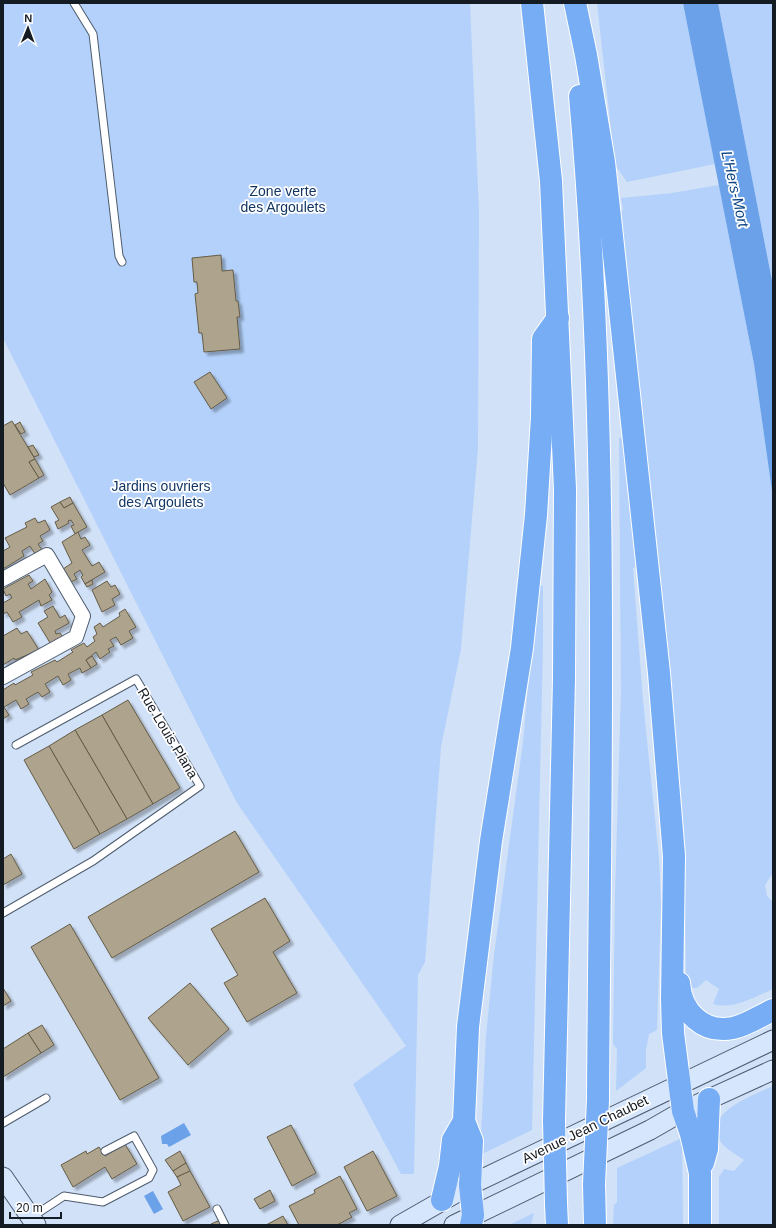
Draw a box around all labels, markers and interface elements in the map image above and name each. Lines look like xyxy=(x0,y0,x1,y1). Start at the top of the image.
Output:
north arrow xyxy=(8,8,48,48)
text: N xyxy=(24,12,32,24)
water label: L'Hers-Mort xyxy=(718,149,753,230)
park label: Zone verte des Argoulets xyxy=(241,183,325,215)
park label: Jardins ouvriers des Argoulets xyxy=(112,478,210,510)
street label: Rue Louis Plana xyxy=(135,685,201,781)
street label: Avenue Jean Chaubet xyxy=(519,1091,651,1167)
scale bar xyxy=(10,1194,61,1220)
text: 20 m xyxy=(16,1201,43,1215)

